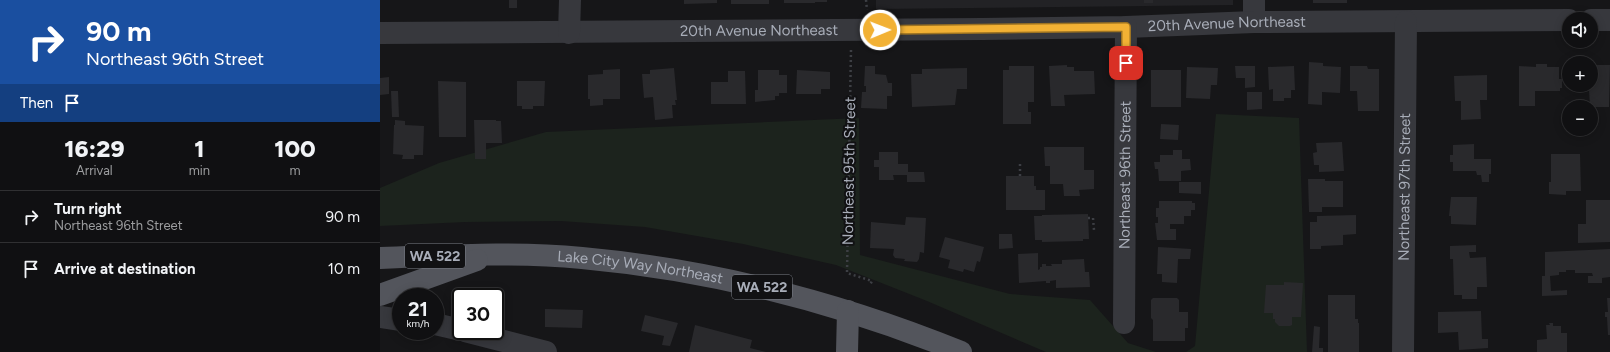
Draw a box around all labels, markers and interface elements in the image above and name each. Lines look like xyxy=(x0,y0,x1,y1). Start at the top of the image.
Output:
position arrow xyxy=(859,9,901,51)
map controls xyxy=(1562,12,1598,136)
button: sound xyxy=(1562,12,1598,48)
street label: 20th Avenue Northeast xyxy=(1147,13,1306,35)
text: 90 m xyxy=(86,14,151,48)
icon: right xyxy=(20,16,72,68)
street label: 20th Avenue Northeast xyxy=(680,21,839,40)
pin xyxy=(1109,46,1143,80)
text: Northeast 96th Street xyxy=(86,48,264,70)
icon: arrive xyxy=(1115,52,1137,74)
button: + xyxy=(1562,56,1598,92)
icon: arrive xyxy=(61,92,83,114)
text: Then xyxy=(20,94,53,112)
street label: Northeast 95th Street xyxy=(839,96,859,245)
street label: Northeast 96th Street xyxy=(1115,100,1135,249)
button: − xyxy=(1562,100,1598,136)
street label: Northeast 97th Street xyxy=(1395,113,1414,261)
text: 16:29 xyxy=(64,134,124,163)
text: 1 xyxy=(194,134,204,163)
text: 100 xyxy=(274,134,316,163)
text: Arrival xyxy=(76,163,113,178)
text: min xyxy=(189,163,210,178)
text: m xyxy=(289,163,301,178)
text: Turn right xyxy=(54,200,122,218)
icon: right xyxy=(20,206,42,228)
text: 90 m xyxy=(325,208,360,226)
text: Northeast 96th Street xyxy=(54,218,183,233)
road number: WA 522 xyxy=(405,244,465,268)
street label: Lake City Way Northeast xyxy=(557,247,725,288)
icon: arrive xyxy=(20,258,42,280)
text: Arrive at destination xyxy=(54,260,195,278)
text: 10 m xyxy=(328,260,360,278)
road number: WA 522 xyxy=(732,275,792,299)
speed limit sign: 30 xyxy=(452,288,504,340)
text: 21 xyxy=(408,297,428,321)
text: km/h xyxy=(407,317,429,330)

